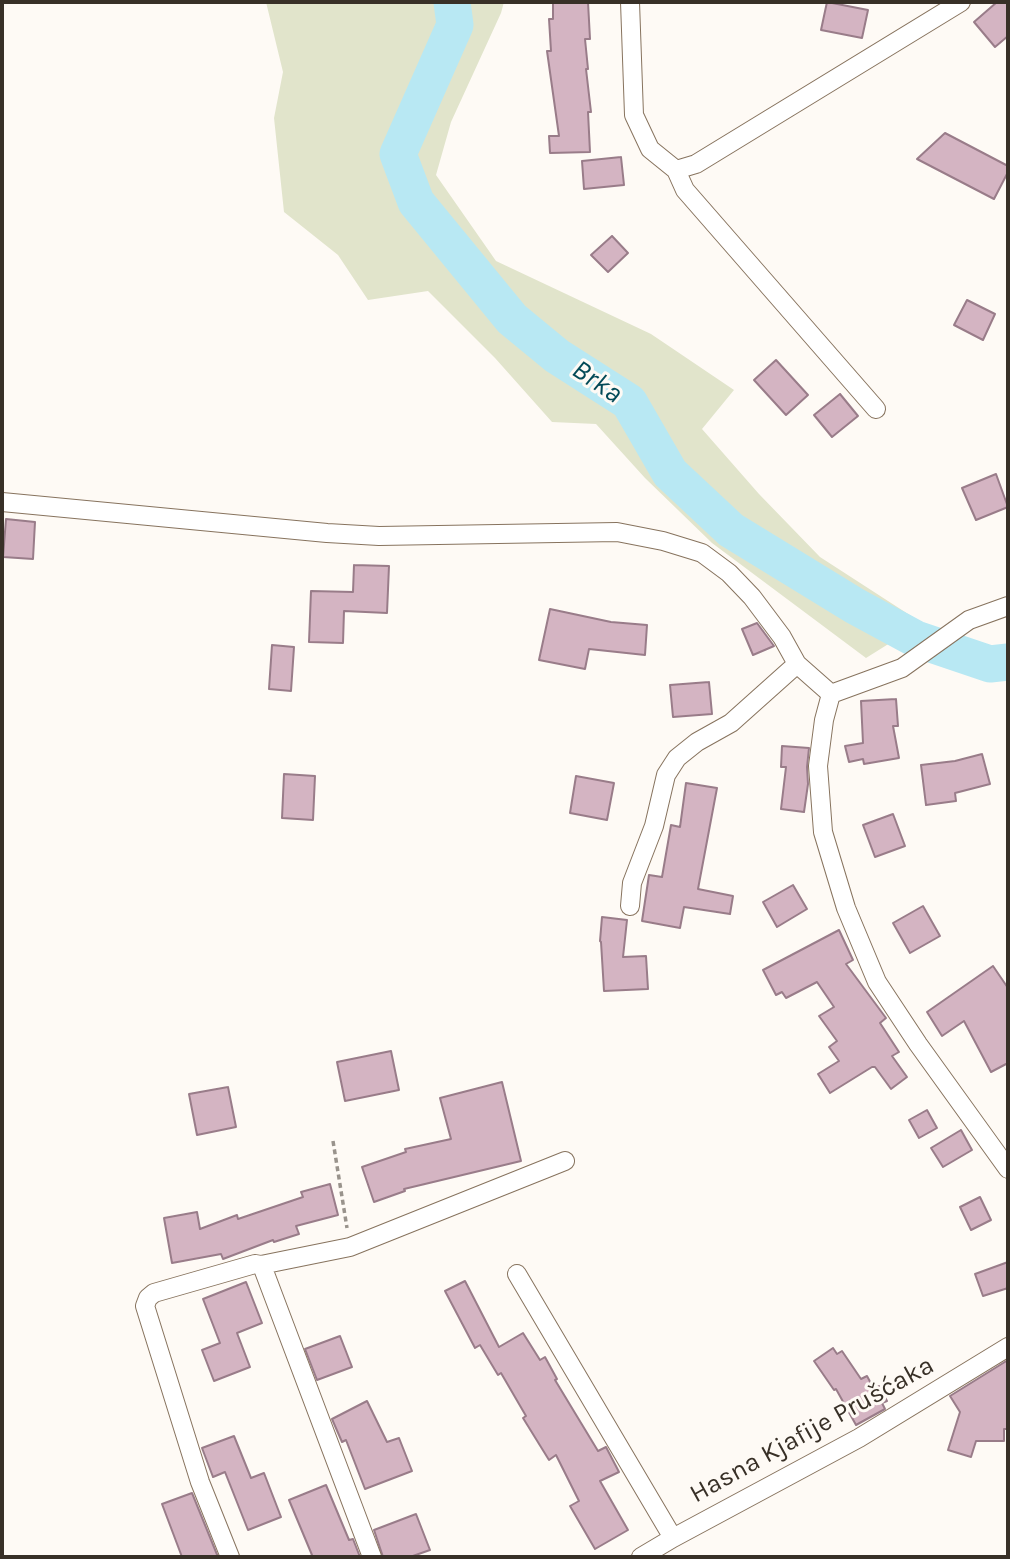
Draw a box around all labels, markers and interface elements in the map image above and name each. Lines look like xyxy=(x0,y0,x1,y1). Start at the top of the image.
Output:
water label: Brka xyxy=(565,353,629,411)
street label: Hasna Kjafije Prušćaka xyxy=(685,1350,939,1510)

